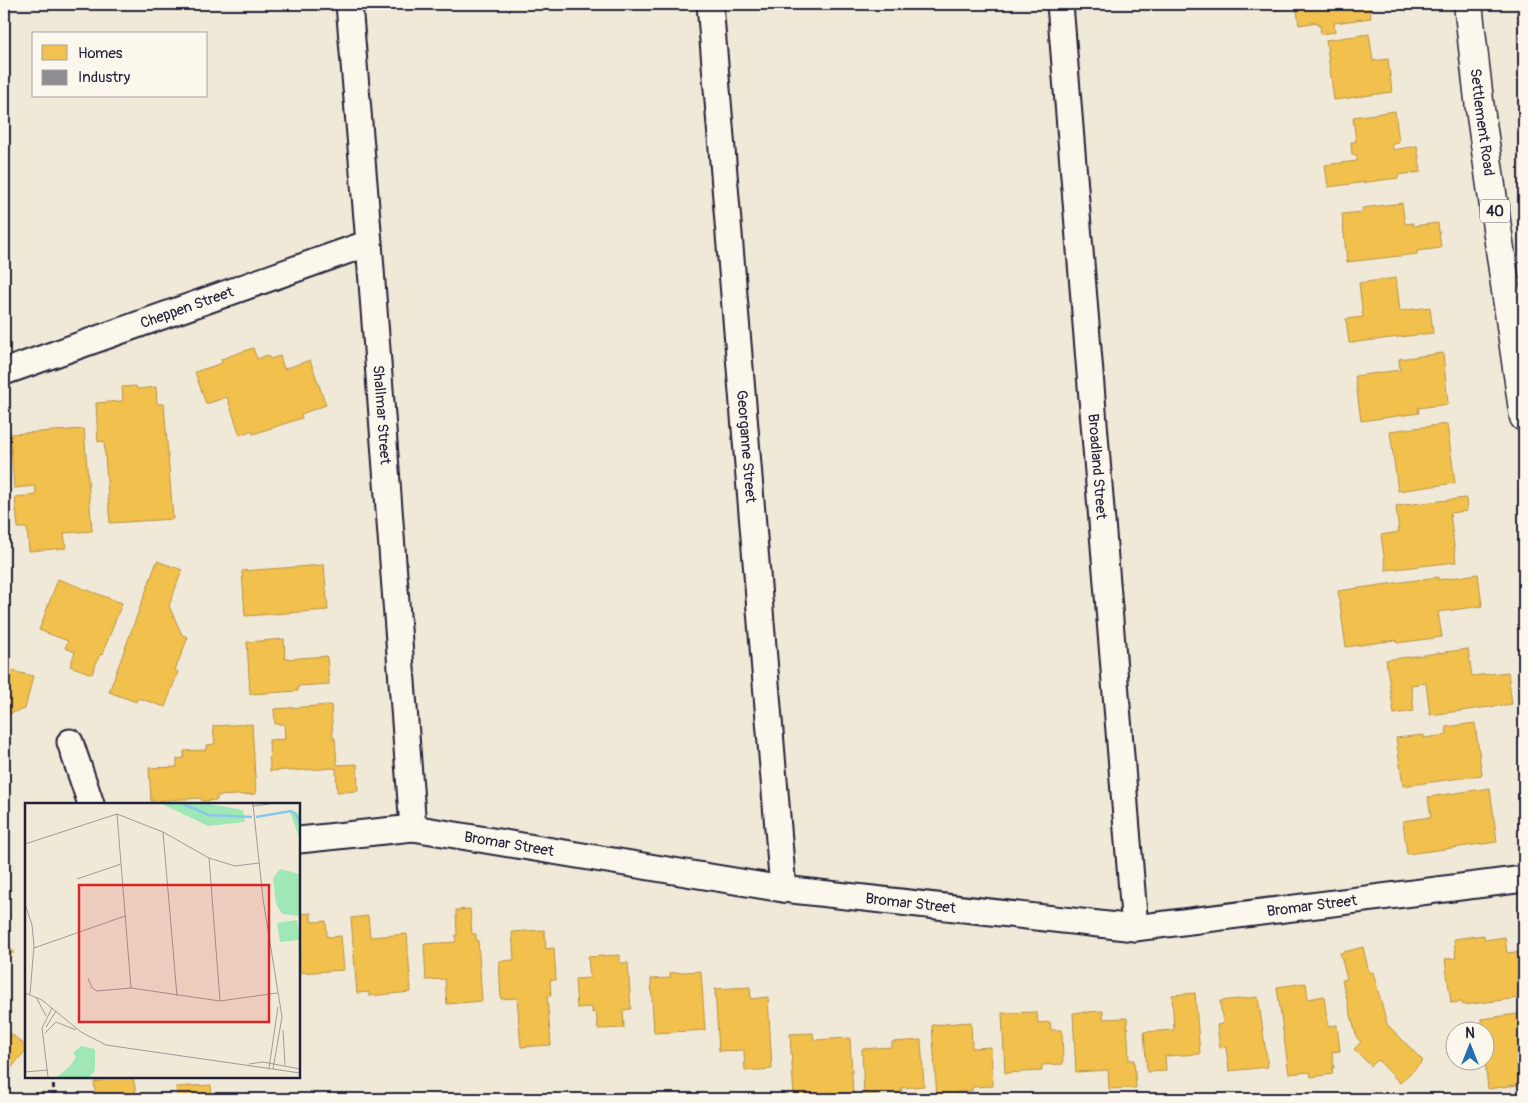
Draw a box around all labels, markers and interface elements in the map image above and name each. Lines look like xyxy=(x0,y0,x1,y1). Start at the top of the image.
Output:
legend xyxy=(32,32,208,98)
text: Homes xyxy=(78,44,123,63)
street label: Settlement Road xyxy=(1466,67,1499,177)
text: Industry xyxy=(78,68,131,87)
road number: 40 xyxy=(1480,200,1510,222)
street label: Cheppen Street xyxy=(138,282,237,333)
street label: Shallmar Street xyxy=(369,364,395,466)
street label: Georganne Street xyxy=(732,389,761,505)
street label: Broadland Street xyxy=(1084,413,1111,521)
inset map xyxy=(25,803,300,1078)
street label: Bromar Street xyxy=(463,827,556,861)
street label: Bromar Street xyxy=(864,889,958,918)
street label: Bromar Street xyxy=(1266,891,1359,921)
north arrow xyxy=(1446,1020,1496,1070)
text: N xyxy=(1465,1025,1475,1042)

